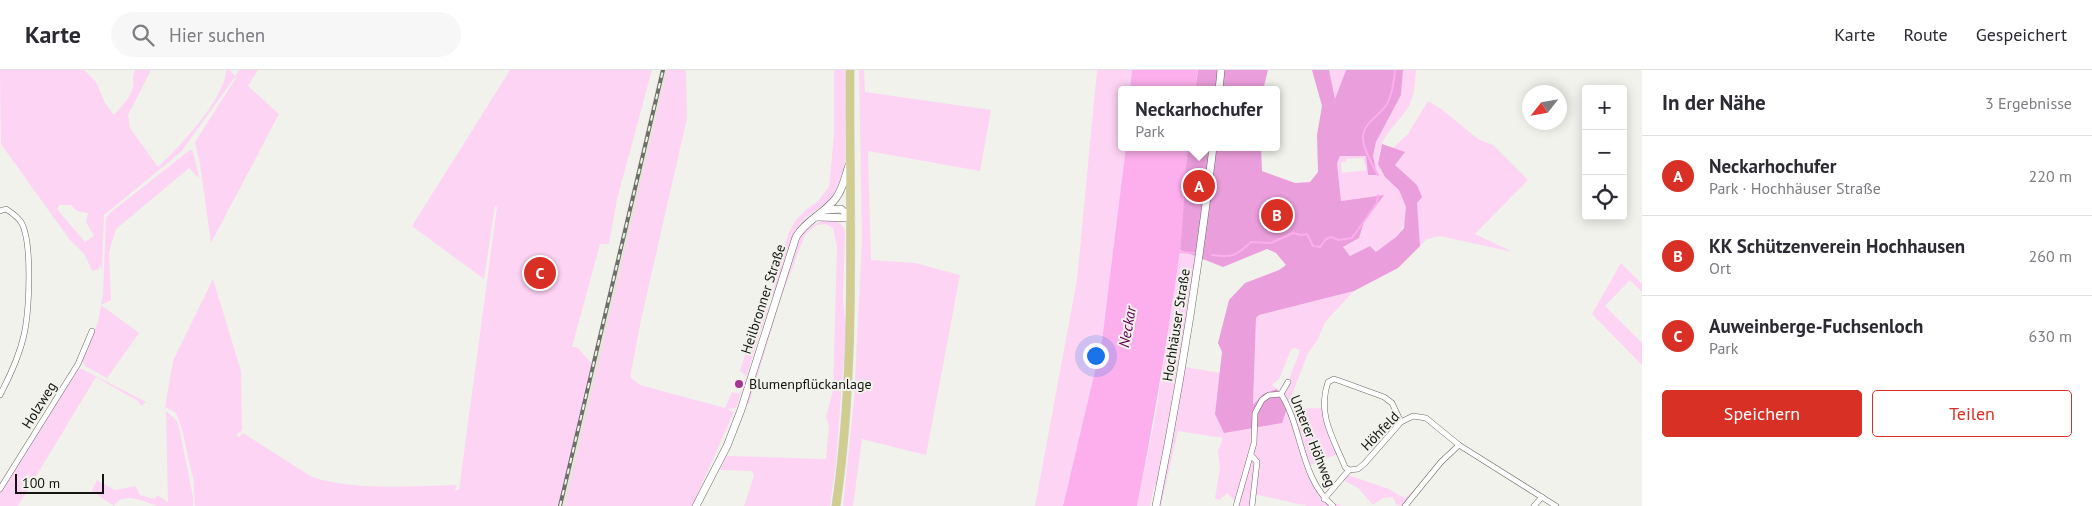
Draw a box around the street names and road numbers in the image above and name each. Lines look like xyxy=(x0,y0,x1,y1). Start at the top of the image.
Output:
street label: Heilbronner Straße xyxy=(737,242,789,356)
street label: Hochhäuser Straße xyxy=(1158,267,1194,383)
street label: Holzweg xyxy=(18,378,60,432)
street label: Unterer Höhweg xyxy=(1286,392,1340,490)
street label: Höhfeld xyxy=(1357,408,1403,454)

